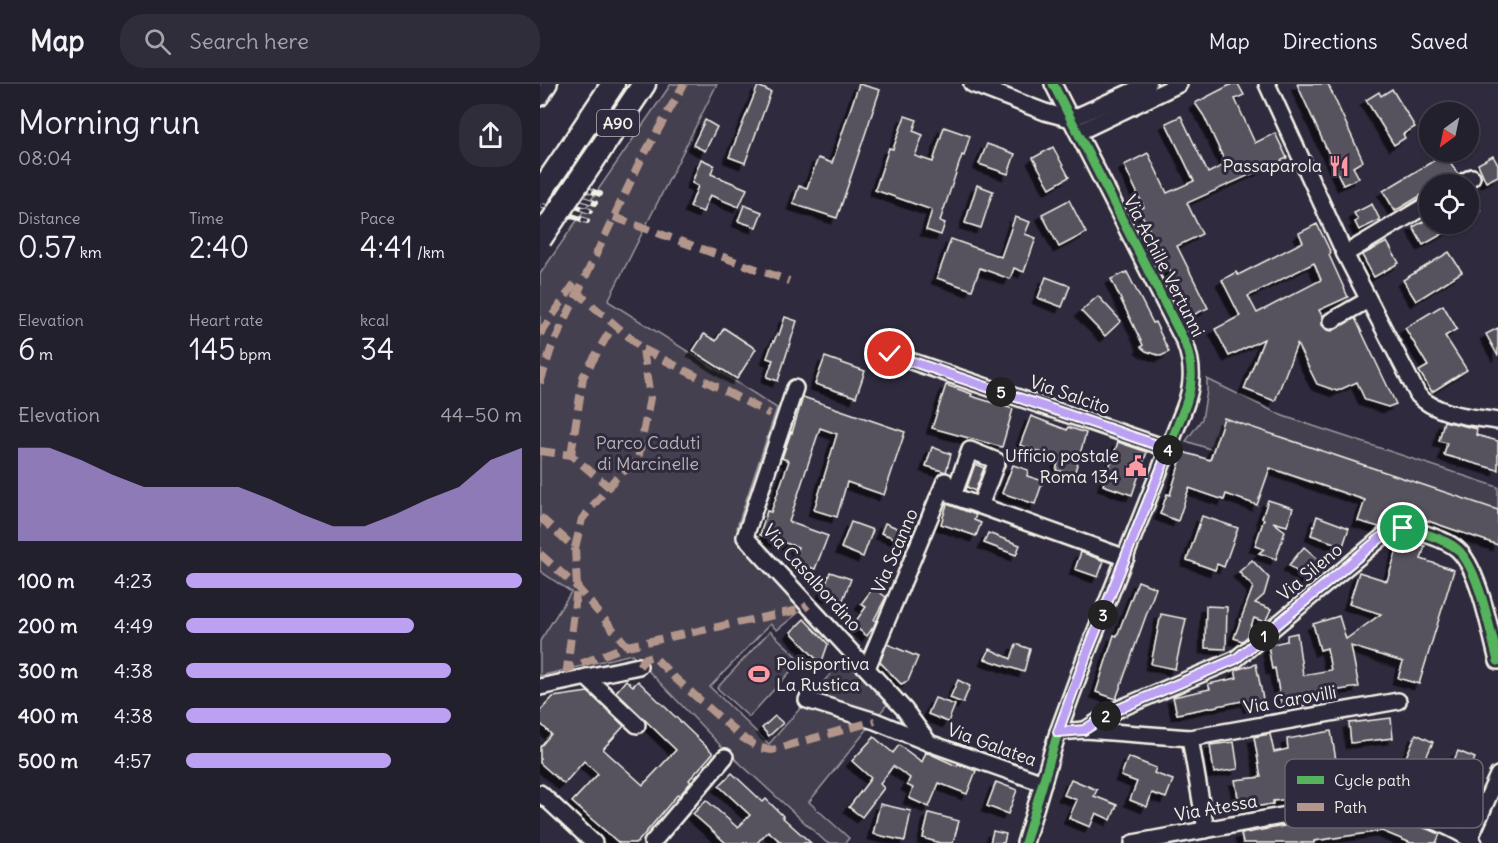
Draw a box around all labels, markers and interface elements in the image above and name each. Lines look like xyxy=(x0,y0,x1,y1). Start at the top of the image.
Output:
search box xyxy=(120,14,540,68)
text: Map xyxy=(30,23,84,59)
icon: search xyxy=(141,25,174,58)
text: Search here xyxy=(189,27,309,55)
text: Map xyxy=(1209,28,1250,55)
text: Directions xyxy=(1283,28,1377,55)
text: Saved xyxy=(1410,28,1468,55)
text: Morning run xyxy=(18,101,200,143)
north arrow xyxy=(1419,102,1479,162)
map controls xyxy=(1419,102,1479,234)
button: share xyxy=(459,104,522,167)
road number: A90 xyxy=(597,110,639,136)
text: 08:04 xyxy=(18,145,72,170)
place label: Passaparola xyxy=(1223,154,1322,177)
restaurant icon: Passaparola xyxy=(1327,154,1351,178)
button: locate xyxy=(1419,174,1479,234)
street label: Via Achille Vertunni xyxy=(1119,191,1210,341)
text: Distance xyxy=(18,208,80,228)
text: Time xyxy=(189,208,224,228)
text: Pace xyxy=(360,208,395,228)
text: 0.57 xyxy=(18,228,76,266)
text: 2:40 xyxy=(189,228,249,266)
text: 4:41 xyxy=(360,228,413,266)
text: km xyxy=(76,242,102,262)
text: /km xyxy=(413,242,445,262)
text: Elevation xyxy=(18,310,84,330)
text: Heart rate xyxy=(189,310,263,330)
text: kcal xyxy=(360,310,389,330)
pin xyxy=(864,328,915,379)
text: 6 xyxy=(18,330,35,368)
text: 145 xyxy=(189,330,236,368)
text: 34 xyxy=(360,330,394,368)
icon: check xyxy=(873,337,906,370)
text: m xyxy=(35,344,53,364)
text: bpm xyxy=(236,344,271,364)
street label: Via Salcito xyxy=(1027,370,1113,419)
pin: 5 xyxy=(986,377,1016,407)
text: 5 xyxy=(996,382,1006,402)
text: Elevation xyxy=(18,402,100,427)
text: 44–50 m xyxy=(441,402,522,427)
park label: Parco Caduti di Marcinelle xyxy=(596,431,700,475)
pin: 4 xyxy=(1153,435,1183,465)
text: 4 xyxy=(1163,440,1173,460)
place label: Ufficio postale Roma 134 xyxy=(1005,444,1119,488)
public building icon: Ufficio postale Roma 134 xyxy=(1124,454,1148,478)
pin xyxy=(1377,502,1428,553)
street label: Via Scanno xyxy=(866,505,923,597)
icon: arrive xyxy=(1386,511,1419,544)
street label: Via Casalbordino xyxy=(758,519,867,636)
street label: Via Sileno xyxy=(1272,538,1347,606)
text: 100 m xyxy=(18,568,75,593)
text: 4:23 xyxy=(114,568,152,593)
pin: 3 xyxy=(1088,600,1118,630)
text: 3 xyxy=(1098,605,1108,625)
text: 200 m xyxy=(18,613,78,638)
text: 4:49 xyxy=(114,613,153,638)
pin: 1 xyxy=(1249,621,1279,651)
text: 1 xyxy=(1261,626,1267,646)
place label: Polisportiva La Rustica xyxy=(776,652,870,696)
text: 300 m xyxy=(18,658,78,683)
text: 4:38 xyxy=(114,658,153,683)
sports icon: Polisportiva La Rustica xyxy=(747,662,771,686)
street label: Via Carovilli xyxy=(1242,680,1338,719)
pin: 2 xyxy=(1091,701,1121,731)
text: 400 m xyxy=(18,703,78,728)
text: 4:38 xyxy=(114,703,153,728)
text: 2 xyxy=(1102,706,1110,726)
street label: Via Galatea xyxy=(944,718,1040,771)
text: 500 m xyxy=(18,748,78,773)
text: 4:57 xyxy=(114,748,151,773)
legend xyxy=(1285,759,1483,828)
text: Cycle path xyxy=(1334,770,1410,790)
street label: Via Atessa xyxy=(1173,789,1259,826)
text: Path xyxy=(1334,797,1367,817)

